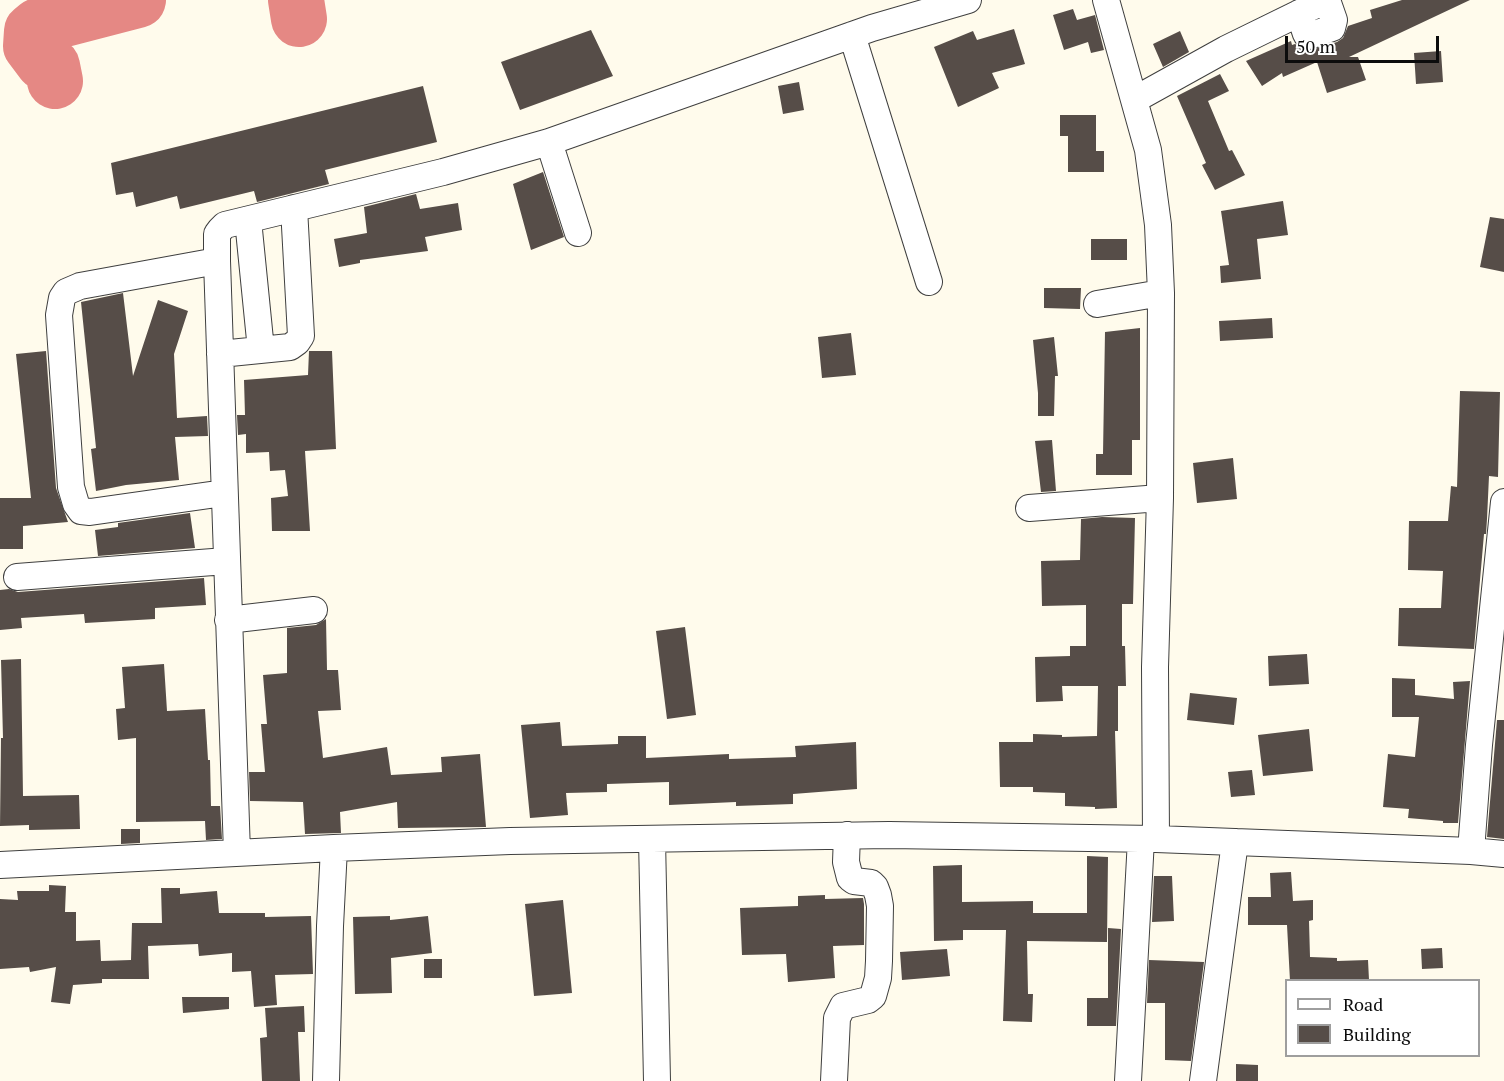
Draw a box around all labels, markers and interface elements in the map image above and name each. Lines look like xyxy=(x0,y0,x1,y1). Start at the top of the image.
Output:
scale bar xyxy=(1288,24,1442,62)
text: 50 m xyxy=(1296,34,1335,58)
legend xyxy=(1285,979,1480,1057)
text: Road xyxy=(1343,992,1383,1016)
text: Building xyxy=(1343,1022,1411,1046)

